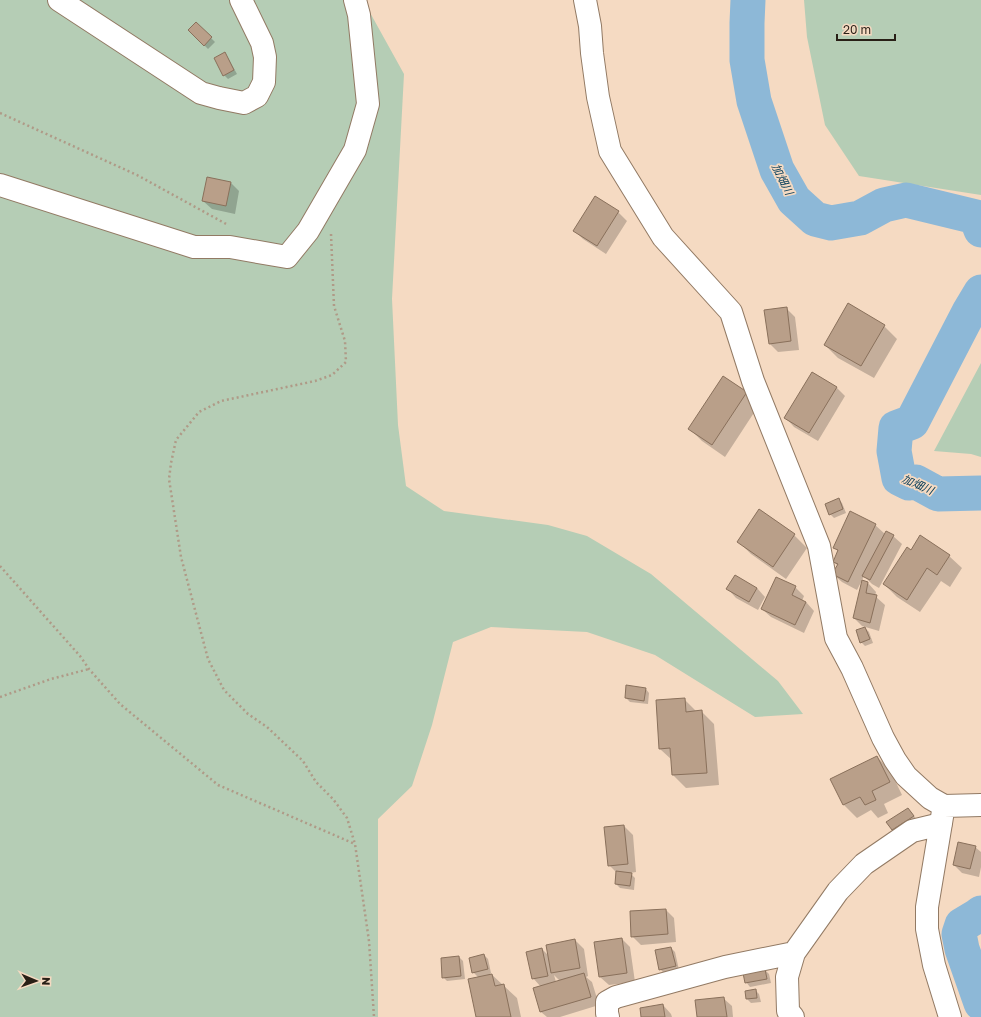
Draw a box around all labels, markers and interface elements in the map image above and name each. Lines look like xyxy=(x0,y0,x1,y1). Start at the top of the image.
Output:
scale bar xyxy=(837,16,895,42)
text: 20 m xyxy=(843,22,871,37)
water label: 加畑川 xyxy=(770,161,797,198)
water label: 加畑川 xyxy=(900,471,937,497)
north arrow xyxy=(16,961,56,1001)
text: N xyxy=(40,977,53,986)

